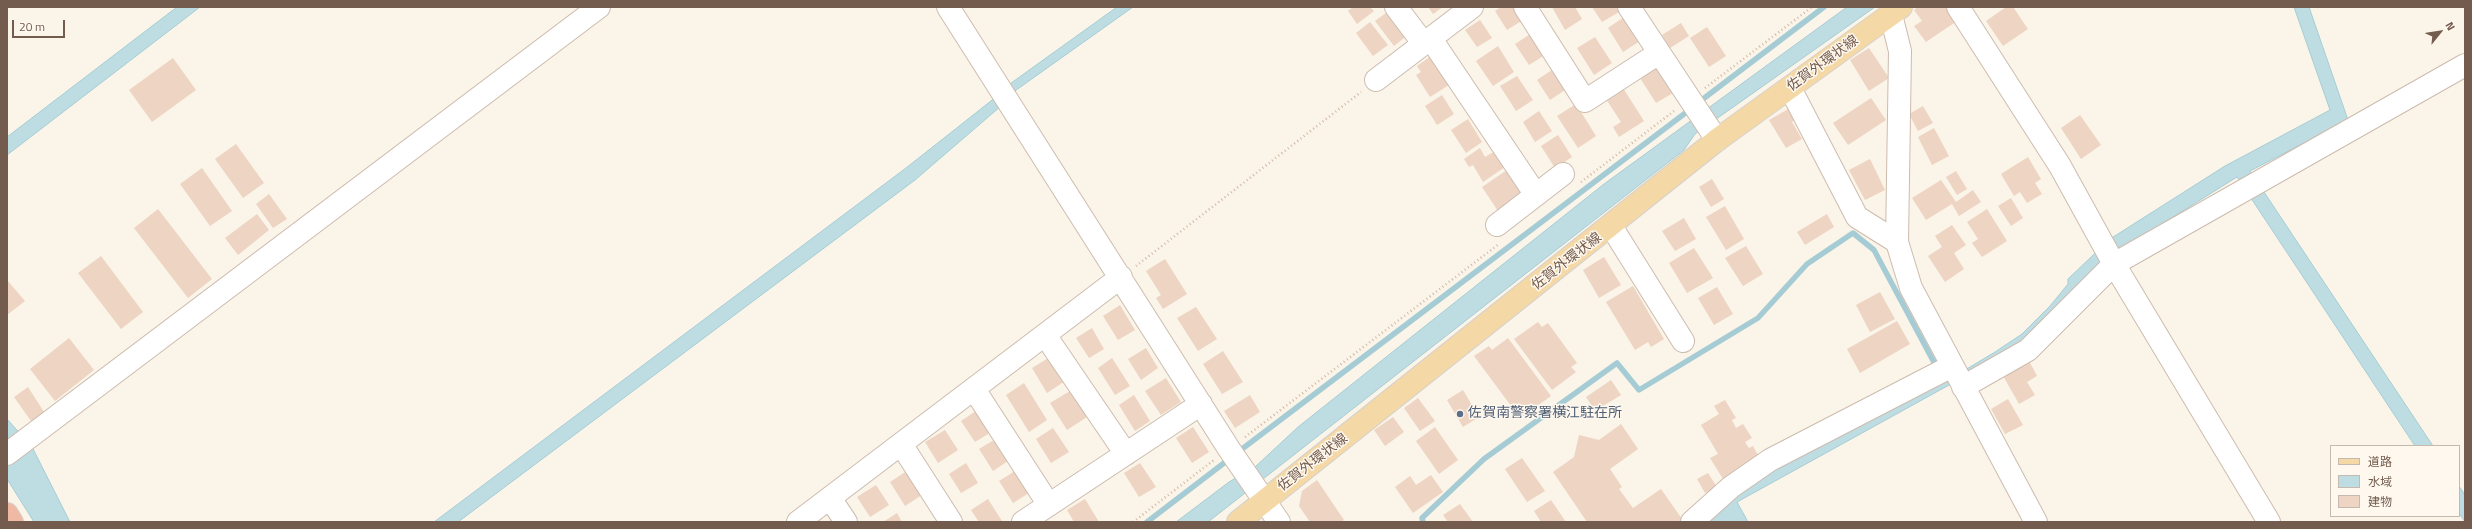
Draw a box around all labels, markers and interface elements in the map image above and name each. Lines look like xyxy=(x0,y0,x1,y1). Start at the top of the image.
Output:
scale bar xyxy=(14,12,67,38)
north arrow xyxy=(2420,12,2460,52)
text: 20 m xyxy=(19,17,45,36)
text: N xyxy=(2442,19,2459,33)
street label: 佐賀外環状線 xyxy=(1784,33,1862,95)
street label: 佐賀外環状線 xyxy=(1529,230,1605,294)
place label: 佐賀南警察署横江駐在所 xyxy=(1468,406,1622,422)
marker: 佐賀南警察署横江駐在所 xyxy=(1455,409,1465,419)
street label: 佐賀外環状線 xyxy=(1275,431,1351,495)
legend xyxy=(2330,445,2460,517)
text: 道路 xyxy=(2368,452,2392,471)
text: 水域 xyxy=(2368,472,2392,491)
text: 建物 xyxy=(2368,492,2392,511)

